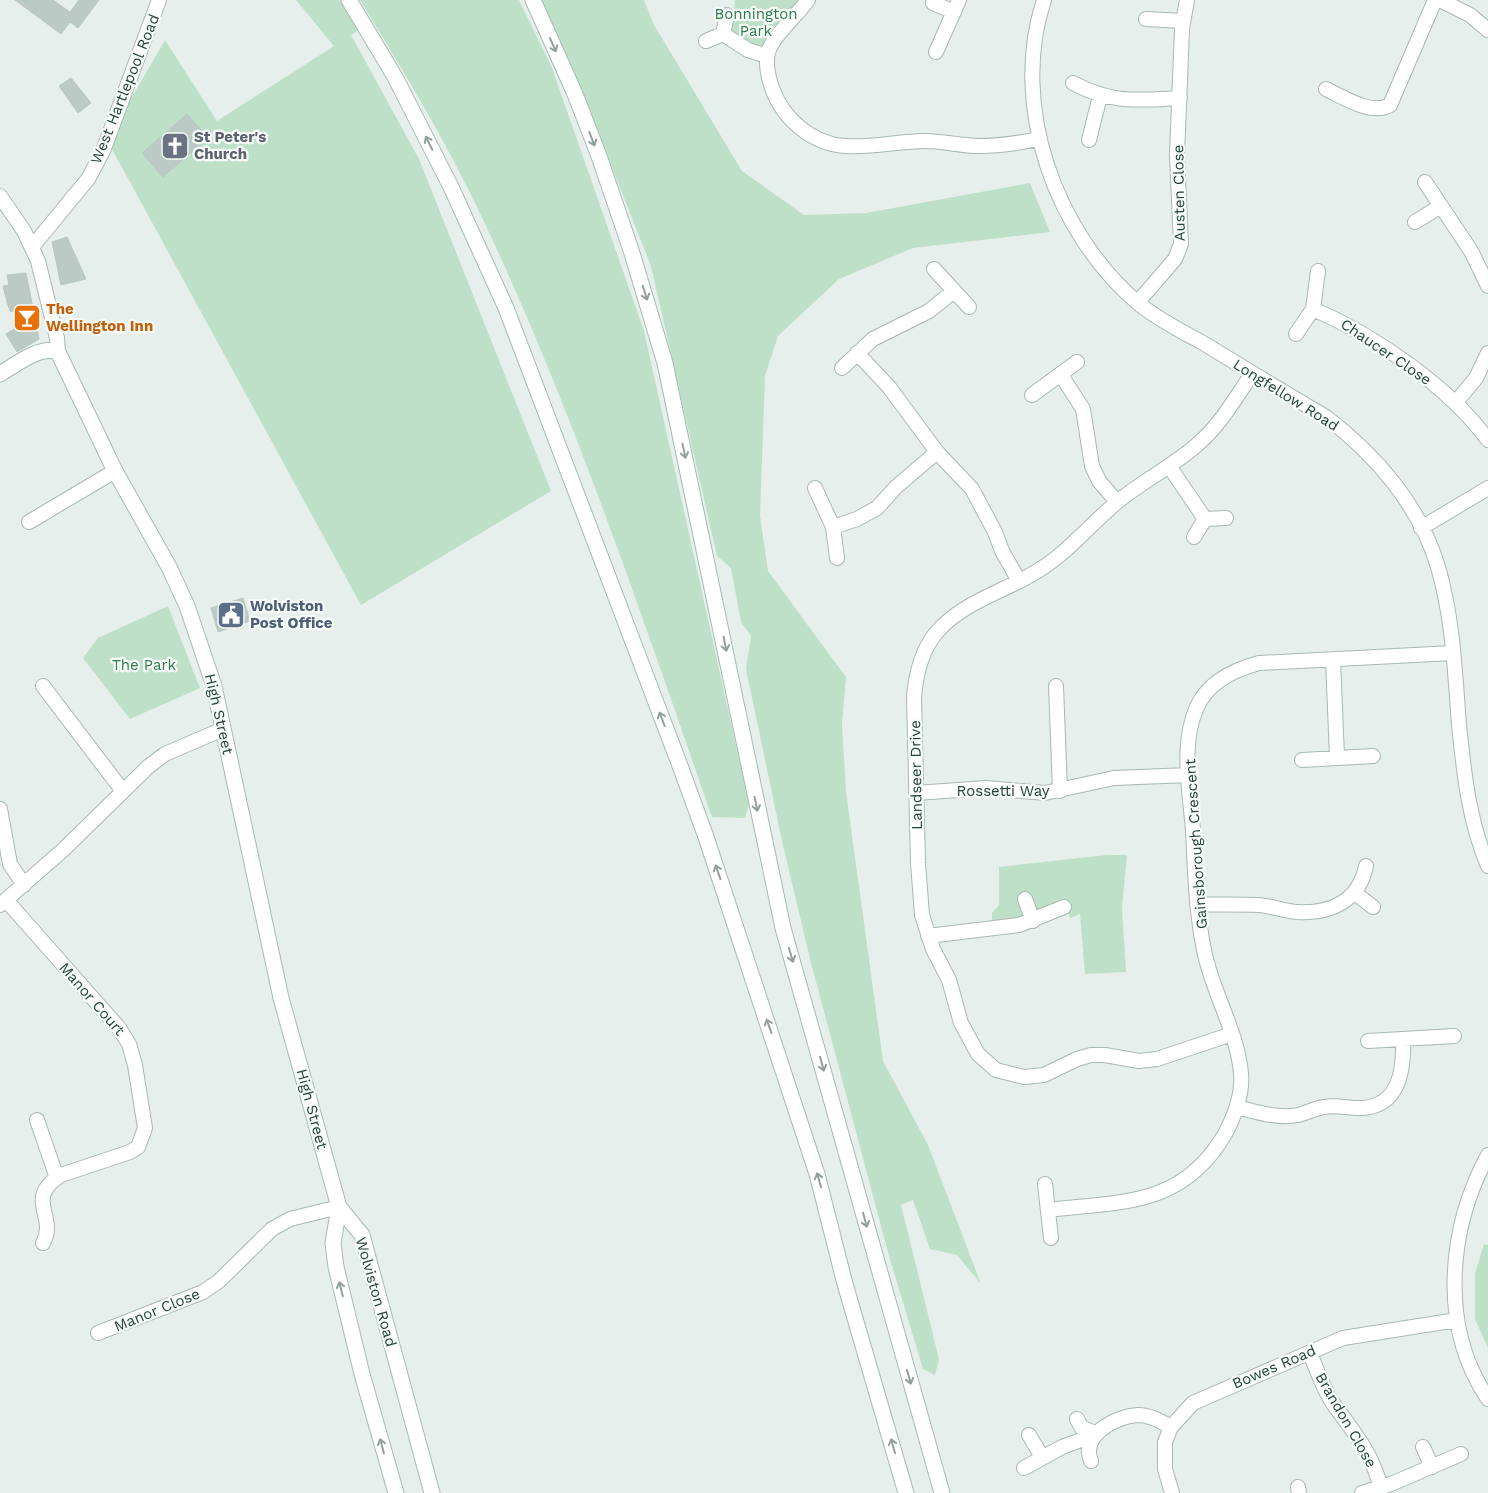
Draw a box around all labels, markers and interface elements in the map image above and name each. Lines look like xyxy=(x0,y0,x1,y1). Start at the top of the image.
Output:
park label: Bonnington Park xyxy=(714,5,798,40)
street label: West Hartlepool Road xyxy=(87,12,163,166)
one-way arrow xyxy=(548,37,558,52)
place label: St Peter's Church xyxy=(194,128,266,163)
church icon: St Peter's Church xyxy=(160,131,190,161)
one-way arrow xyxy=(588,131,597,147)
one-way arrow xyxy=(424,136,434,151)
street label: Austen Close xyxy=(1169,144,1189,242)
one-way arrow xyxy=(640,285,650,301)
place label: The Wellington Inn xyxy=(46,300,153,335)
bar icon: The Wellington Inn xyxy=(12,303,42,333)
street label: Chaucer Close xyxy=(1337,315,1435,389)
street label: Longfellow Road xyxy=(1230,355,1342,435)
one-way arrow xyxy=(680,442,689,458)
place label: Wolviston Post Office xyxy=(250,597,333,632)
public building icon: Wolviston Post Office xyxy=(216,600,246,630)
one-way arrow xyxy=(720,636,730,652)
park label: The Park xyxy=(112,656,177,674)
street label: High Street xyxy=(201,672,237,757)
one-way arrow xyxy=(657,712,666,727)
street label: Landseer Drive xyxy=(906,720,926,830)
street label: Gainsborough Crescent xyxy=(1181,758,1211,930)
street label: Rossetti Way xyxy=(957,782,1050,800)
one-way arrow xyxy=(752,795,762,811)
one-way arrow xyxy=(712,864,722,880)
one-way arrow xyxy=(787,947,797,963)
street label: Manor Court xyxy=(55,959,129,1040)
one-way arrow xyxy=(764,1018,774,1034)
one-way arrow xyxy=(818,1055,827,1071)
street label: High Street xyxy=(293,1067,332,1152)
one-way arrow xyxy=(813,1173,823,1189)
one-way arrow xyxy=(861,1212,870,1228)
street label: Wolviston Road xyxy=(352,1235,400,1349)
one-way arrow xyxy=(336,1282,346,1298)
street label: Manor Close xyxy=(112,1285,202,1335)
street label: Bowes Road xyxy=(1229,1341,1319,1393)
one-way arrow xyxy=(904,1368,914,1384)
street label: Brandon Close xyxy=(1312,1369,1380,1471)
one-way arrow xyxy=(377,1439,386,1455)
one-way arrow xyxy=(887,1439,897,1455)

